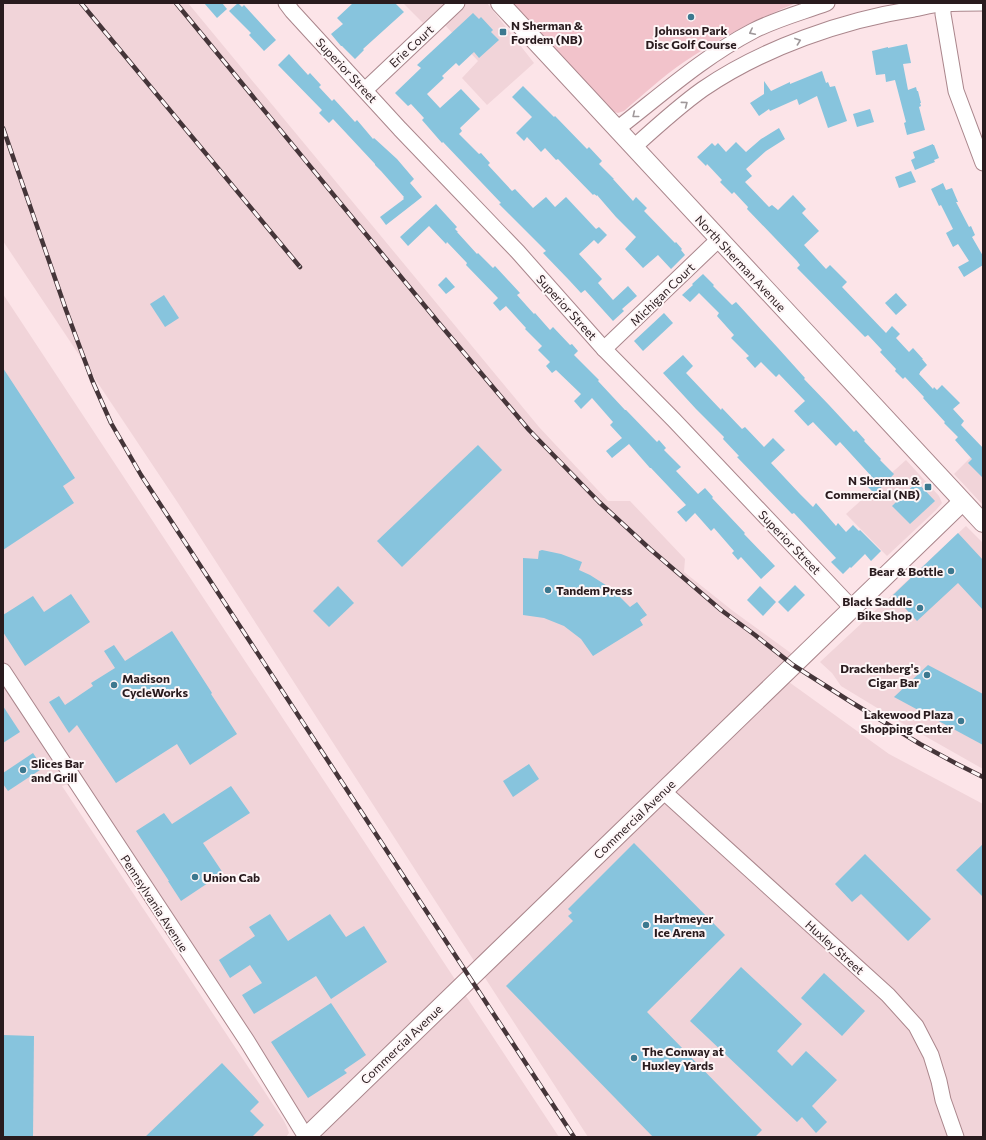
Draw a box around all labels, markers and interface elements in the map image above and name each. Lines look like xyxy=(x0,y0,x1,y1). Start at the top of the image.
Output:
marker: Johnson Park Disc Golf Course xyxy=(686,12,696,22)
place label: N Sherman & Fordem (NB) xyxy=(511,18,584,46)
street label: Erie Court xyxy=(386,22,436,70)
place label: Johnson Park Disc Golf Course xyxy=(645,23,737,51)
marker: N Sherman & Fordem (NB) xyxy=(498,27,508,37)
one-way arrow xyxy=(749,27,756,35)
street label: Superior Street xyxy=(313,35,381,105)
one-way arrow xyxy=(794,37,801,46)
one-way arrow xyxy=(680,101,687,108)
one-way arrow xyxy=(632,110,639,117)
street label: North Sherman Avenue xyxy=(693,212,789,314)
street label: Michigan Court xyxy=(627,260,697,328)
street label: Superior Street xyxy=(534,271,600,343)
place label: N Sherman & Commercial (NB) xyxy=(825,473,921,501)
marker: N Sherman & Commercial (NB) xyxy=(923,482,933,492)
street label: Superior Street xyxy=(756,507,824,577)
place label: Bear & Bottle xyxy=(869,564,943,578)
marker: Bear & Bottle xyxy=(946,566,956,576)
place label: Tandem Press xyxy=(556,583,633,597)
marker: Tandem Press xyxy=(543,585,553,595)
place label: Black Saddle Bike Shop xyxy=(842,594,912,622)
marker: Black Saddle Bike Shop xyxy=(915,603,925,613)
place label: Drackenberg's Cigar Bar xyxy=(840,661,919,689)
marker: Drackenberg's Cigar Bar xyxy=(922,670,932,680)
place label: Madison CycleWorks xyxy=(122,671,188,699)
marker: Madison CycleWorks xyxy=(109,680,119,690)
place label: Lakewood Plaza Shopping Center xyxy=(861,707,953,735)
marker: Lakewood Plaza Shopping Center xyxy=(956,716,966,726)
place label: Slices Bar and Grill xyxy=(31,756,84,784)
marker: Slices Bar and Grill xyxy=(18,765,28,775)
street label: Commercial Avenue xyxy=(590,776,678,862)
street label: Pennsylvania Avenue xyxy=(118,852,192,954)
place label: Union Cab xyxy=(203,870,260,884)
marker: Union Cab xyxy=(190,872,200,882)
place label: Hartmeyer Ice Arena xyxy=(654,911,714,939)
street label: Huxley Street xyxy=(803,917,867,977)
marker: Hartmeyer Ice Arena xyxy=(641,920,651,930)
street label: Commercial Avenue xyxy=(357,1001,445,1087)
place label: The Conway at Huxley Yards xyxy=(642,1044,724,1072)
marker: The Conway at Huxley Yards xyxy=(629,1053,639,1063)

